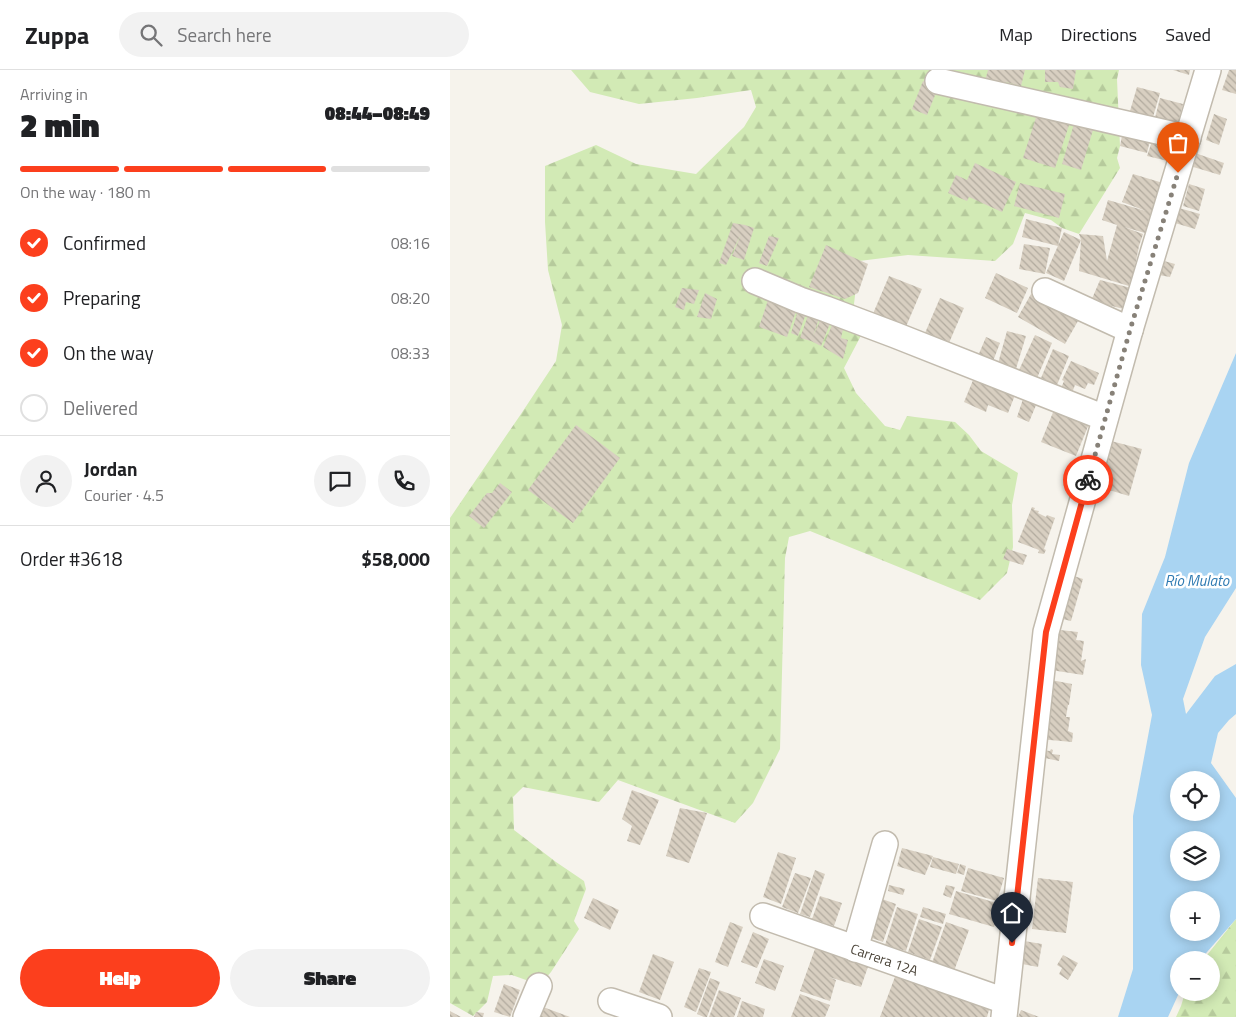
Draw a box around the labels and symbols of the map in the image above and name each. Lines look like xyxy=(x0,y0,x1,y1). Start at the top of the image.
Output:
pin xyxy=(1157,122,1199,173)
courier xyxy=(1063,455,1113,505)
water label: Río Mulato xyxy=(1165,569,1230,592)
pin xyxy=(991,892,1033,943)
street label: Carrera 12A xyxy=(848,937,922,981)

